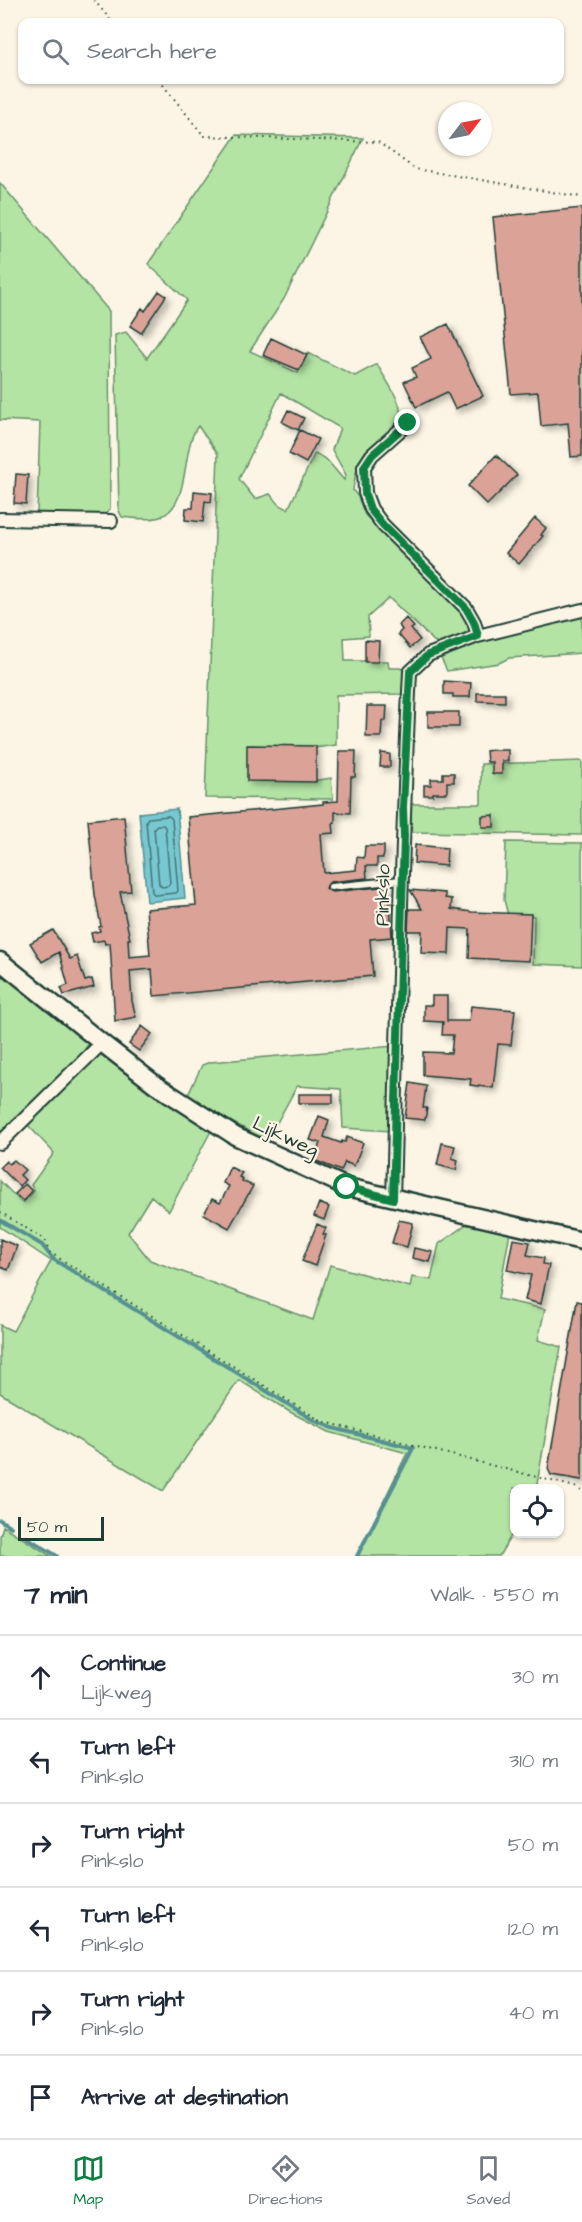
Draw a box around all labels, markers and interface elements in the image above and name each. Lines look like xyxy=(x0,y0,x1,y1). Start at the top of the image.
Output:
search box xyxy=(18,18,564,84)
icon: search xyxy=(39,35,72,68)
text: Search here xyxy=(87,36,217,67)
north arrow xyxy=(438,102,492,156)
route end xyxy=(394,409,420,435)
street label: Pinkslo xyxy=(368,864,398,927)
street label: Lijkweg xyxy=(248,1109,323,1165)
route start xyxy=(333,1173,359,1199)
map controls xyxy=(510,1484,564,1538)
button: locate xyxy=(510,1484,564,1538)
scale bar xyxy=(18,1514,104,1542)
text: 50 m xyxy=(27,1516,67,1538)
text: 7 min xyxy=(24,1577,88,1613)
text: Walk · 550 m xyxy=(430,1581,558,1609)
text: Continue xyxy=(81,1648,166,1679)
icon: ahead xyxy=(24,1661,57,1694)
text: 30 m xyxy=(512,1663,558,1691)
text: Lijkweg xyxy=(81,1679,151,1707)
text: Turn left xyxy=(81,1732,175,1763)
icon: left xyxy=(24,1745,57,1778)
text: 310 m xyxy=(509,1747,558,1775)
text: Pinkslo xyxy=(81,1763,144,1791)
text: Turn right xyxy=(81,1816,184,1847)
icon: right xyxy=(24,1829,57,1862)
text: 50 m xyxy=(508,1831,558,1859)
text: Pinkslo xyxy=(81,1847,144,1875)
text: Turn left xyxy=(81,1900,175,1931)
icon: left xyxy=(24,1913,57,1946)
text: 120 m xyxy=(508,1915,558,1943)
text: Pinkslo xyxy=(81,1931,144,1959)
text: Turn right xyxy=(81,1984,184,2015)
icon: right xyxy=(24,1997,57,2030)
text: 40 m xyxy=(508,1999,558,2027)
text: Pinkslo xyxy=(81,2015,144,2043)
icon: arrive xyxy=(24,2081,57,2114)
text: Arrive at destination xyxy=(81,2082,288,2113)
tab: Map xyxy=(72,2152,105,2210)
tab: Directions xyxy=(249,2152,323,2210)
tab: Saved xyxy=(467,2152,510,2210)

